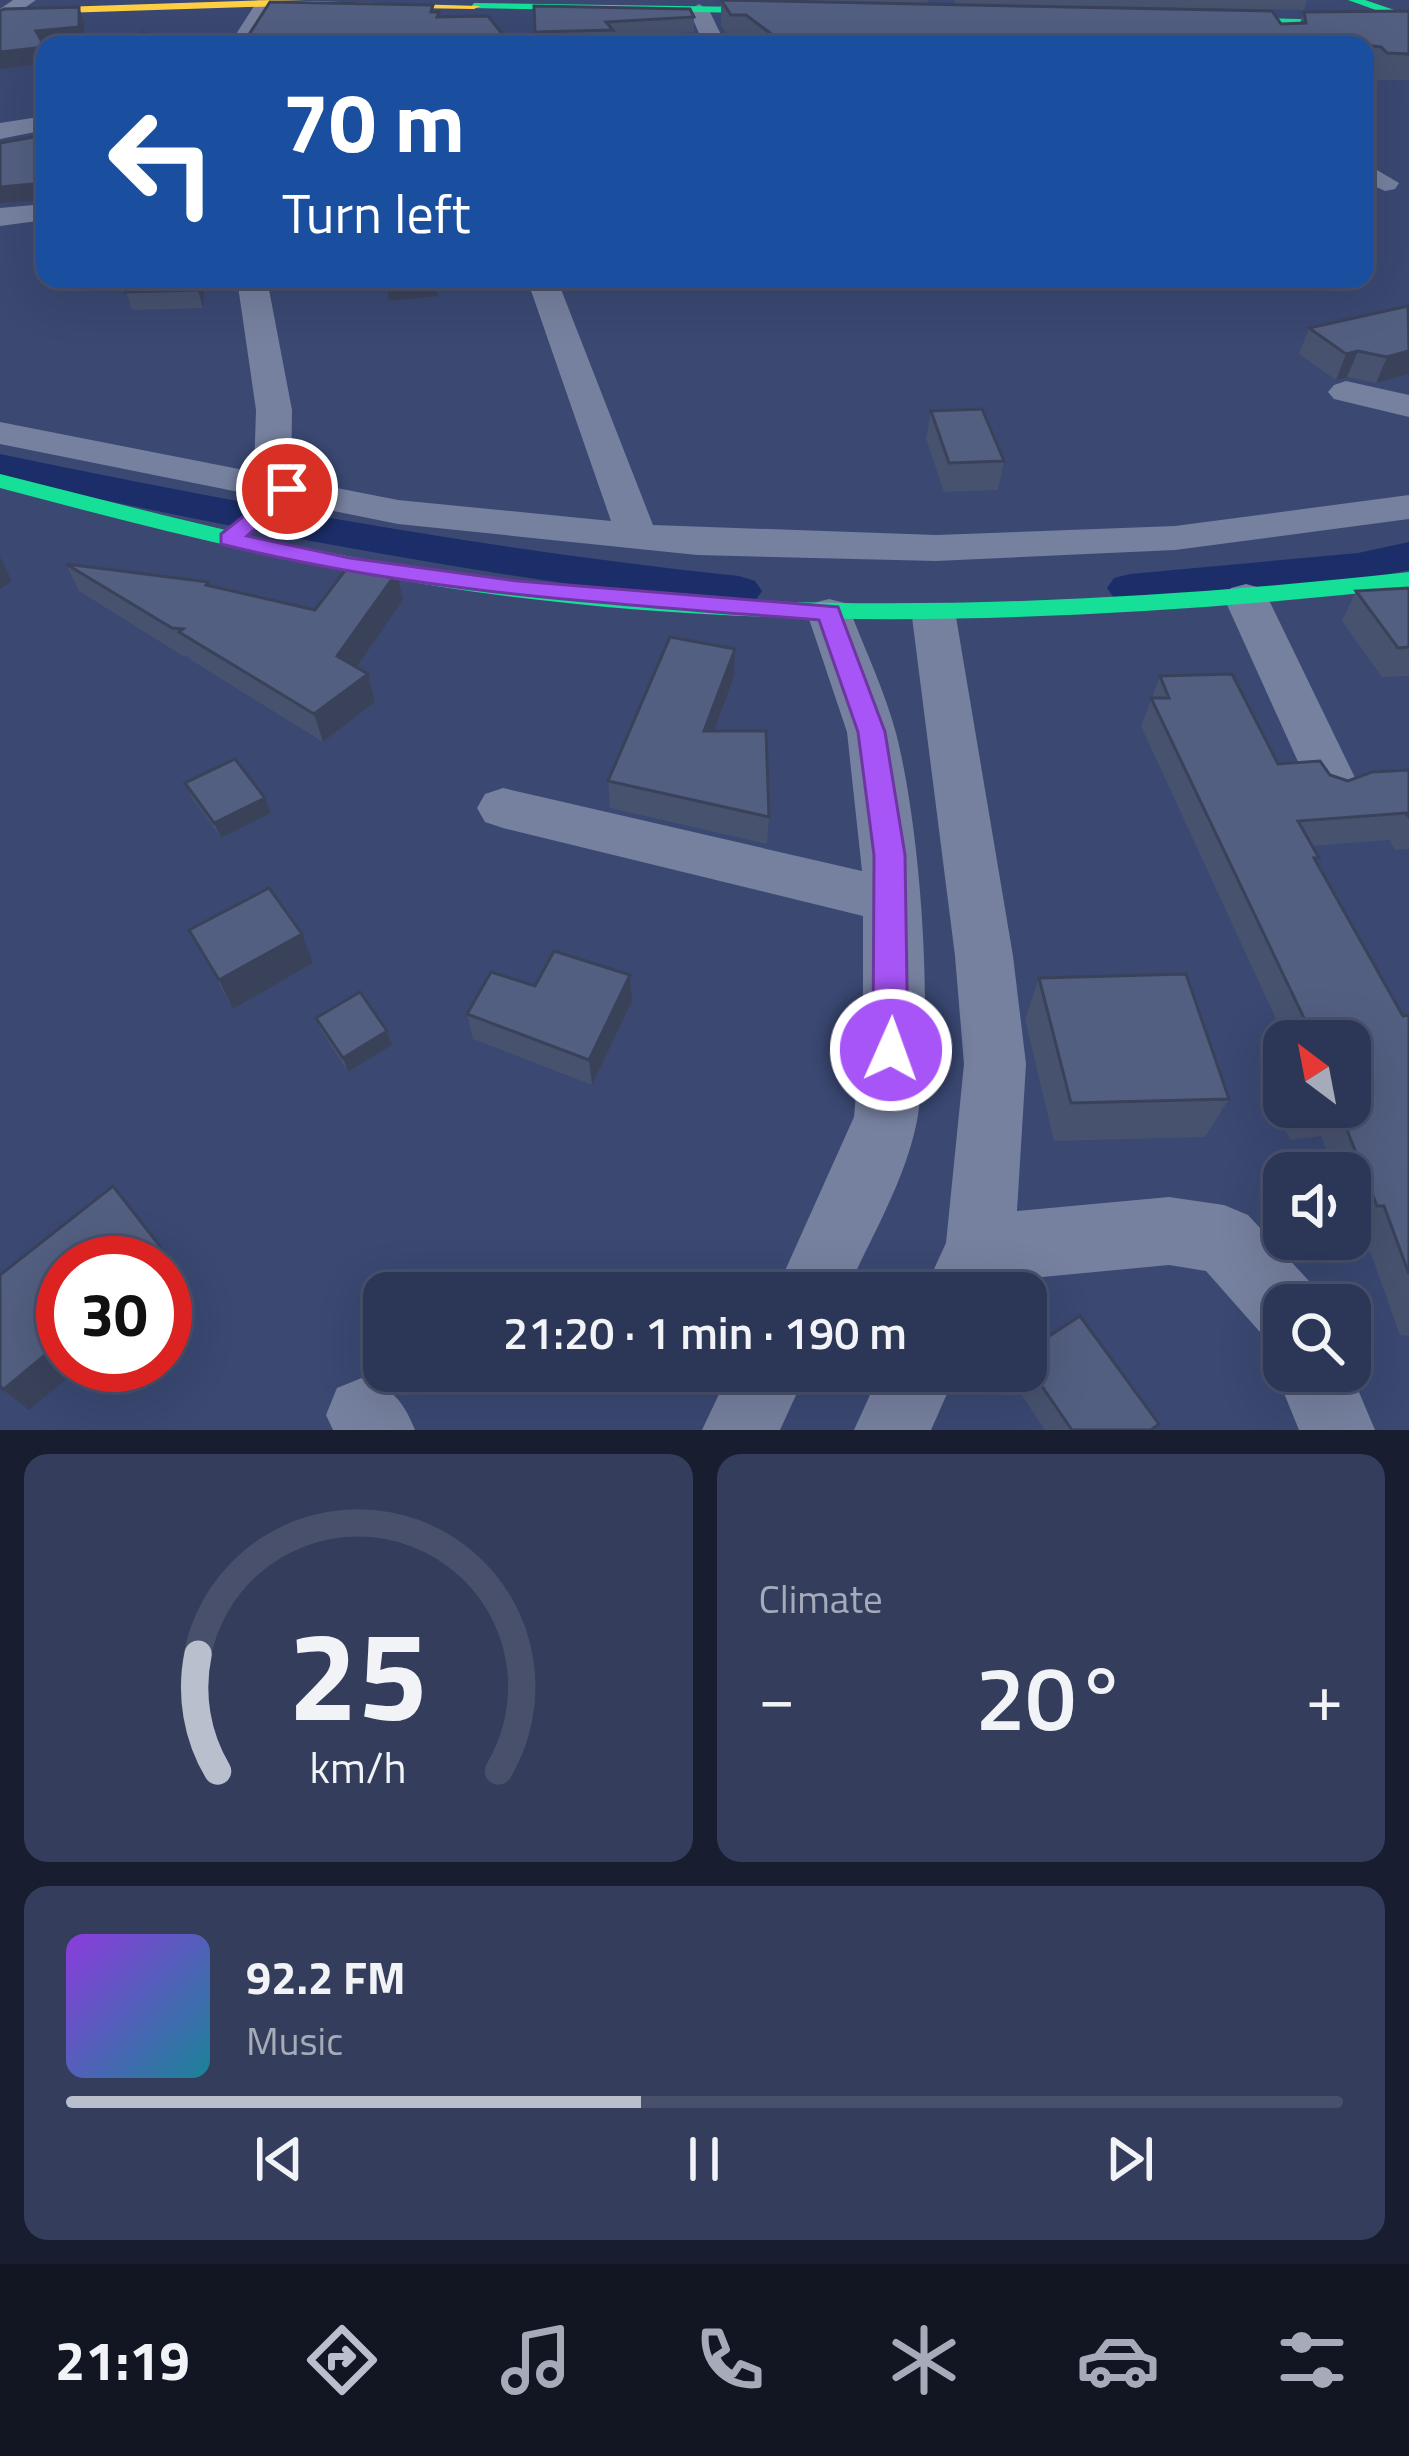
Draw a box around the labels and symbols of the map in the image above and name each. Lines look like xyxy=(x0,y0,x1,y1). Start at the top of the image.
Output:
pin xyxy=(236,438,338,540)
position arrow xyxy=(828,987,954,1113)
north arrow xyxy=(1263,1020,1371,1128)
speed limit sign: 30 xyxy=(36,1236,192,1392)

